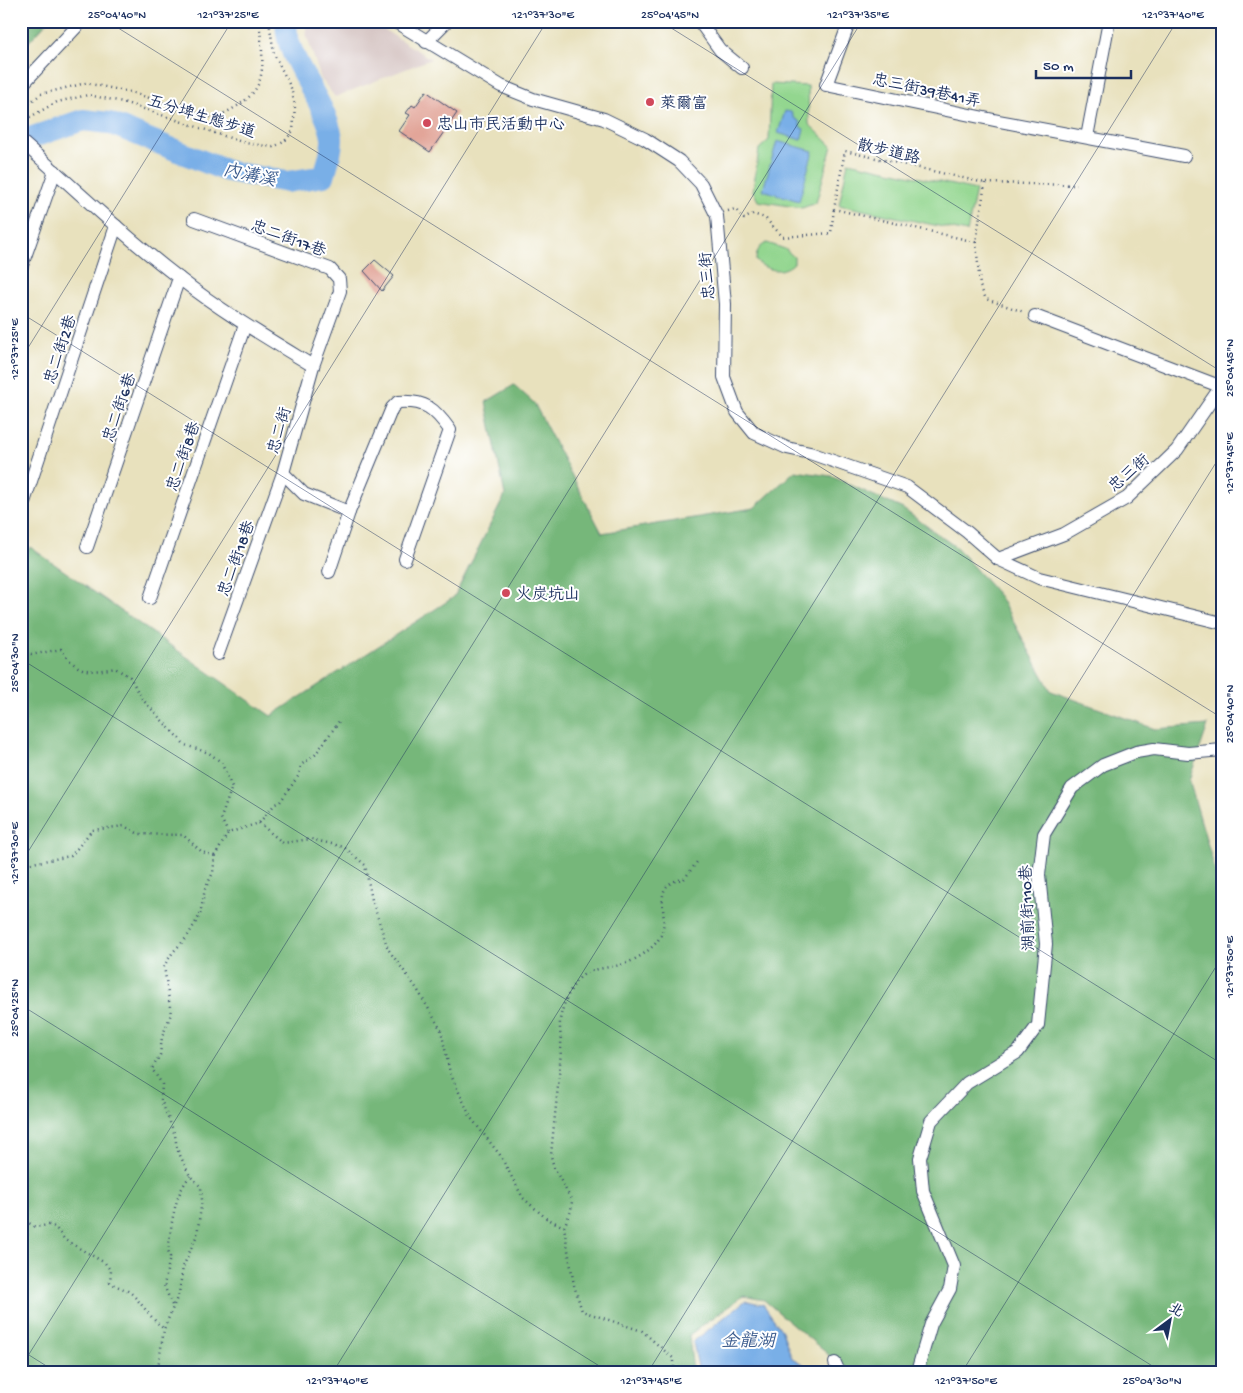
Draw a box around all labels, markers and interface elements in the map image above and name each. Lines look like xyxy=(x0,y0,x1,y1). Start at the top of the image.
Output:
text: 25°04'40"N xyxy=(88,9,146,23)
text: 121°37'25"E xyxy=(196,9,259,23)
text: 121°37'30"E xyxy=(511,9,575,23)
text: 25°04'45"N xyxy=(641,9,699,23)
text: 121°37'35"E xyxy=(826,9,889,23)
text: 121°37'40"E xyxy=(1141,9,1204,23)
scale bar xyxy=(1036,48,1130,80)
text: 50 m xyxy=(1043,58,1074,76)
street label: 忠三街39巷41弄 xyxy=(870,70,983,113)
street label: 五分埤生態步道 xyxy=(145,91,258,144)
place label: 萊爾富 xyxy=(660,94,708,115)
marker: 萊爾富 xyxy=(644,96,656,108)
place label: 忠山市民活動中心 xyxy=(437,115,565,136)
marker: 忠山市民活動中心 xyxy=(421,117,433,129)
street label: 散步道路 xyxy=(855,135,922,170)
water label: 內溝溪 xyxy=(221,160,279,193)
street label: 忠二街17巷 xyxy=(248,216,329,263)
street label: 忠三街 xyxy=(696,251,721,301)
street label: 忠二街2巷 xyxy=(40,312,82,387)
text: 121°37'25"E xyxy=(9,318,23,381)
text: 25°04'45"N xyxy=(1224,339,1238,397)
street label: 忠二街6巷 xyxy=(99,370,142,445)
street label: 忠二街 xyxy=(264,405,297,457)
street label: 忠二街8巷 xyxy=(163,419,206,495)
text: 121°37'45"E xyxy=(1224,432,1238,494)
street label: 忠三街 xyxy=(1105,450,1155,498)
street label: 忠二街18巷 xyxy=(214,518,261,600)
place label: 火炭坑山 xyxy=(516,585,580,606)
marker: 火炭坑山 xyxy=(500,587,512,599)
text: 25°04'30"N xyxy=(9,633,23,693)
text: 25°04'40"N xyxy=(1224,685,1238,743)
text: 121°37'30"E xyxy=(9,821,23,885)
street label: 湖前街110巷 xyxy=(1017,865,1040,951)
text: 121°37'50"E xyxy=(1224,935,1238,999)
text: 25°04'25"N xyxy=(9,979,23,1037)
north arrow xyxy=(1146,1296,1196,1346)
text: 北 xyxy=(1165,1300,1186,1322)
water label: 金龍湖 xyxy=(721,1331,777,1353)
text: 121°37'40"E xyxy=(305,1375,368,1389)
text: 121°37'45"E xyxy=(620,1375,682,1389)
text: 121°37'50"E xyxy=(934,1375,998,1389)
text: 25°04'30"N xyxy=(1123,1375,1182,1389)

